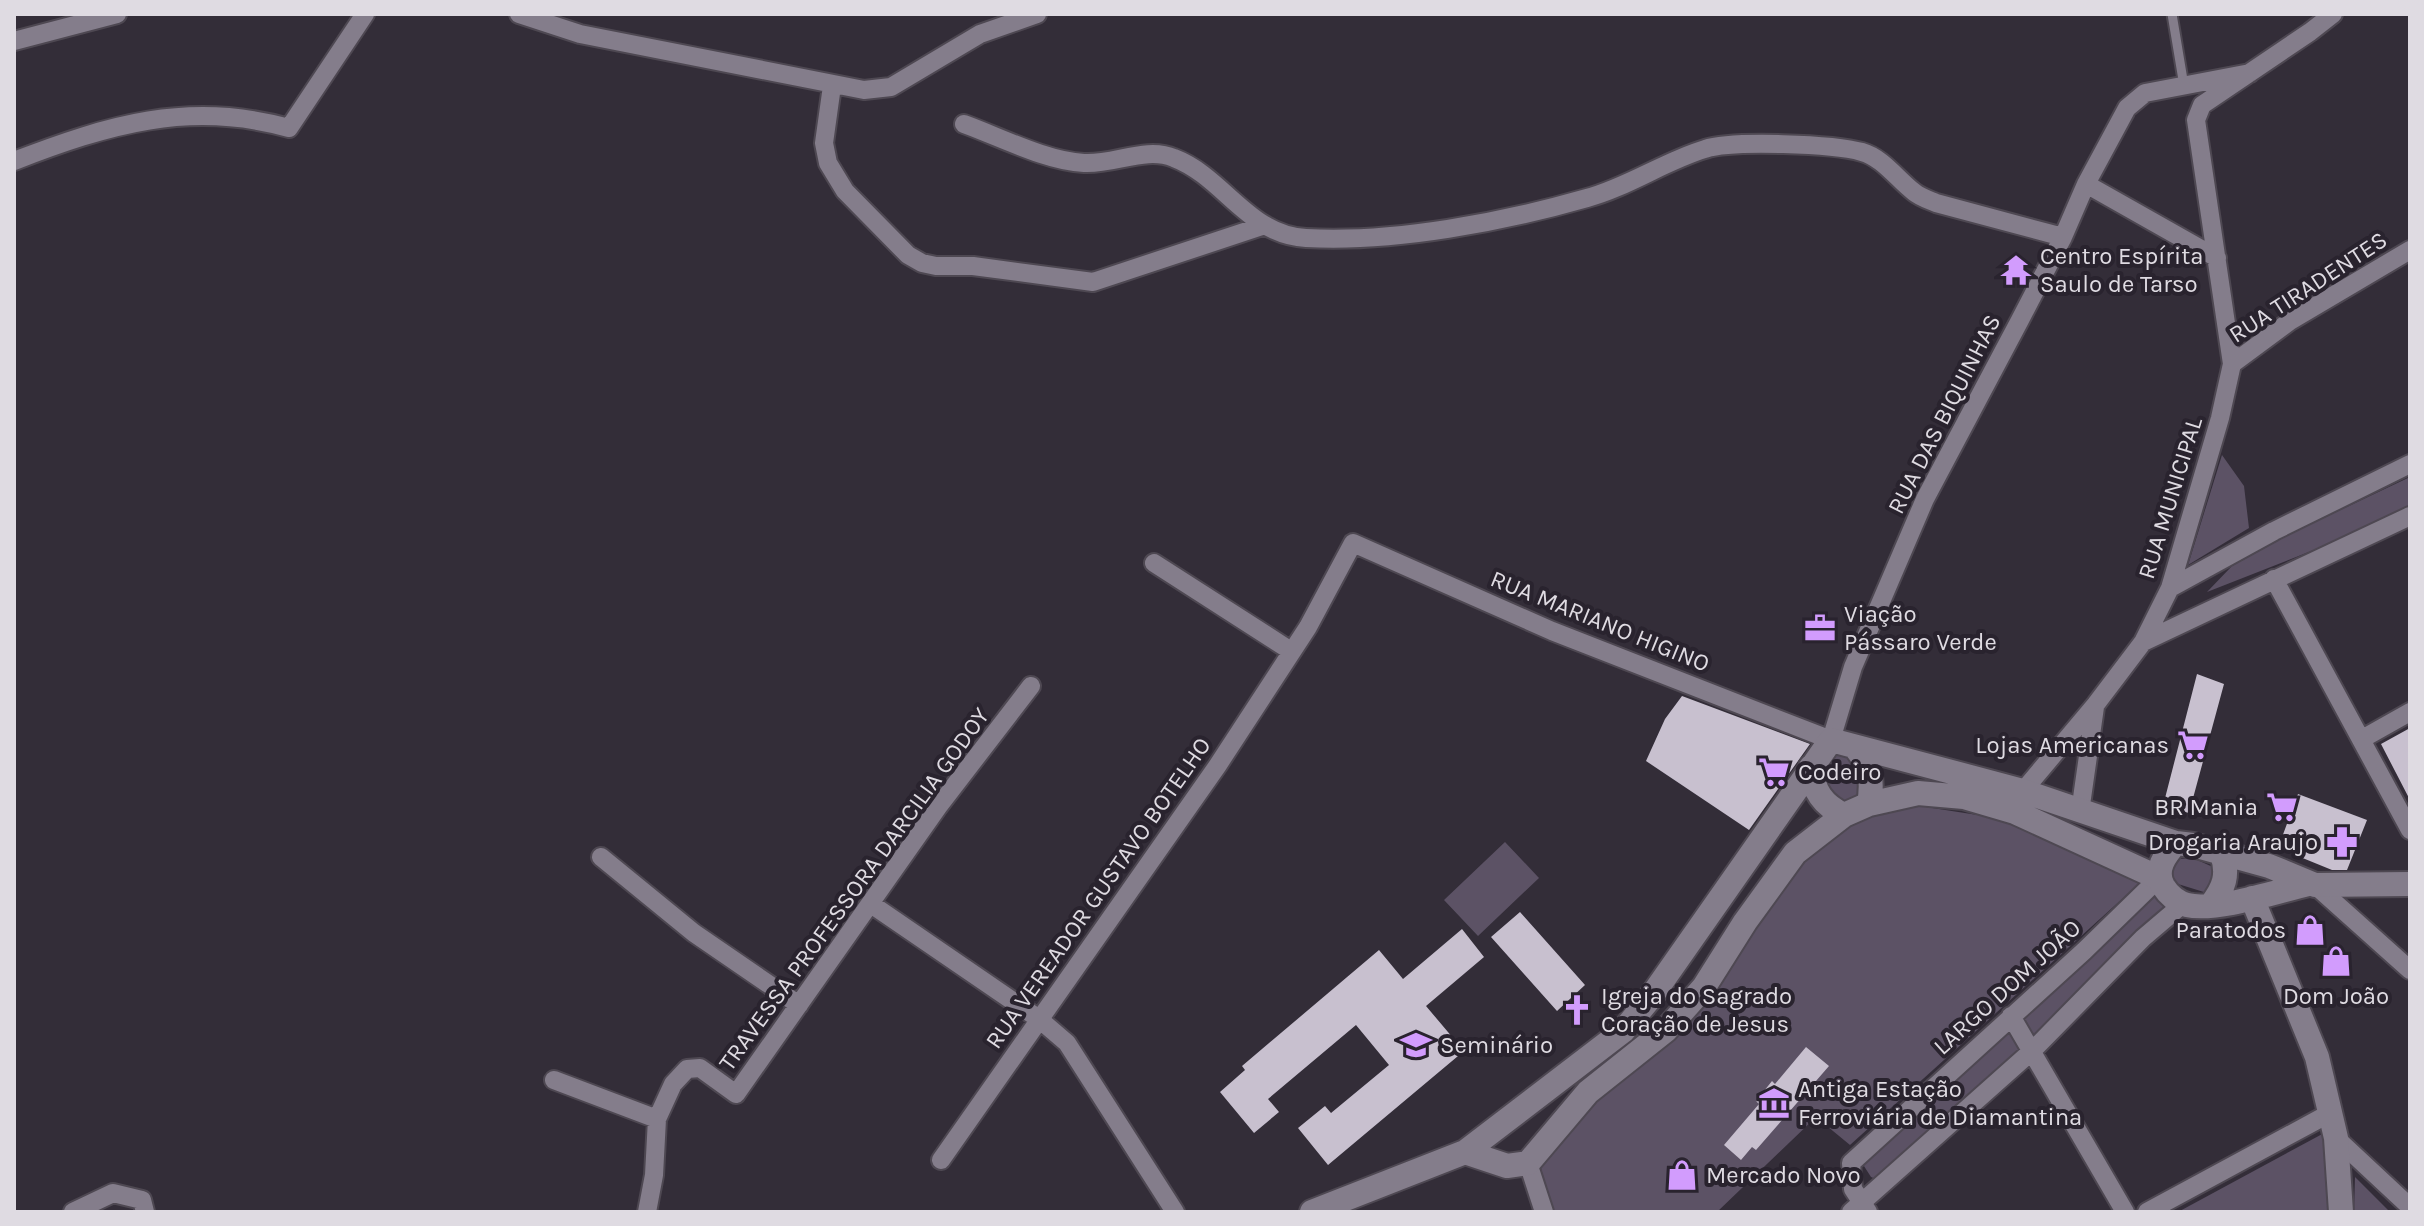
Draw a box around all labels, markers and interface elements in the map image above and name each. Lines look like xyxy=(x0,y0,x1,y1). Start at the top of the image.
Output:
street label: RUA TIRADENTES xyxy=(2224,225,2392,349)
place label: Centro Espírita Saulo de Tarso xyxy=(2040,242,2203,298)
temple icon: Centro Espírita Saulo de Tarso xyxy=(1999,253,2033,287)
street label: RUA DAS BIQUINHAS xyxy=(1882,310,2006,518)
street label: RUA MUNICIPAL xyxy=(2132,413,2208,582)
street label: RUA MARIANO HIGINO xyxy=(1486,564,1714,678)
place label: Viação Pássaro Verde xyxy=(1844,600,1997,656)
office icon: Viação Pássaro Verde xyxy=(1803,611,1837,645)
street label: TRAVESSA PROFESSORA DARCILIA GODOY xyxy=(713,702,995,1076)
supermarket icon: Lojas Americanas xyxy=(2176,728,2210,762)
place label: Lojas Americanas xyxy=(1975,731,2169,759)
street label: RUA VEREADOR GUSTAVO BOTELHO xyxy=(979,732,1217,1054)
supermarket icon: Codeiro xyxy=(1757,755,1791,789)
place label: Codeiro xyxy=(1798,758,1881,786)
supermarket icon: BR Mania xyxy=(2265,790,2299,824)
place label: BR Mania xyxy=(2154,793,2258,821)
pharmacy icon: Drogaria Araujo xyxy=(2325,825,2359,859)
place label: Drogaria Araujo xyxy=(2148,828,2318,856)
shop icon: Paratodos xyxy=(2293,913,2327,947)
street label: LARGO DOM JOÃO xyxy=(1928,914,2086,1060)
place label: Paratodos xyxy=(2176,916,2286,944)
shop icon: Dom João xyxy=(2319,944,2353,978)
place label: Igreja do Sagrado Coração de Jesus xyxy=(1601,982,1792,1038)
place label: Dom João xyxy=(2283,982,2389,1010)
church icon: Igreja do Sagrado Coração de Jesus xyxy=(1560,993,1594,1027)
school or university icon: Seminário xyxy=(1399,1028,1433,1062)
place label: Seminário xyxy=(1440,1031,1553,1059)
place label: Antiga Estação Ferroviária de Diamantina xyxy=(1798,1075,2082,1131)
museum icon: Antiga Estação Ferroviária de Diamantina xyxy=(1757,1086,1791,1120)
shop icon: Mercado Novo xyxy=(1665,1158,1699,1192)
place label: Mercado Novo xyxy=(1706,1161,1861,1189)

